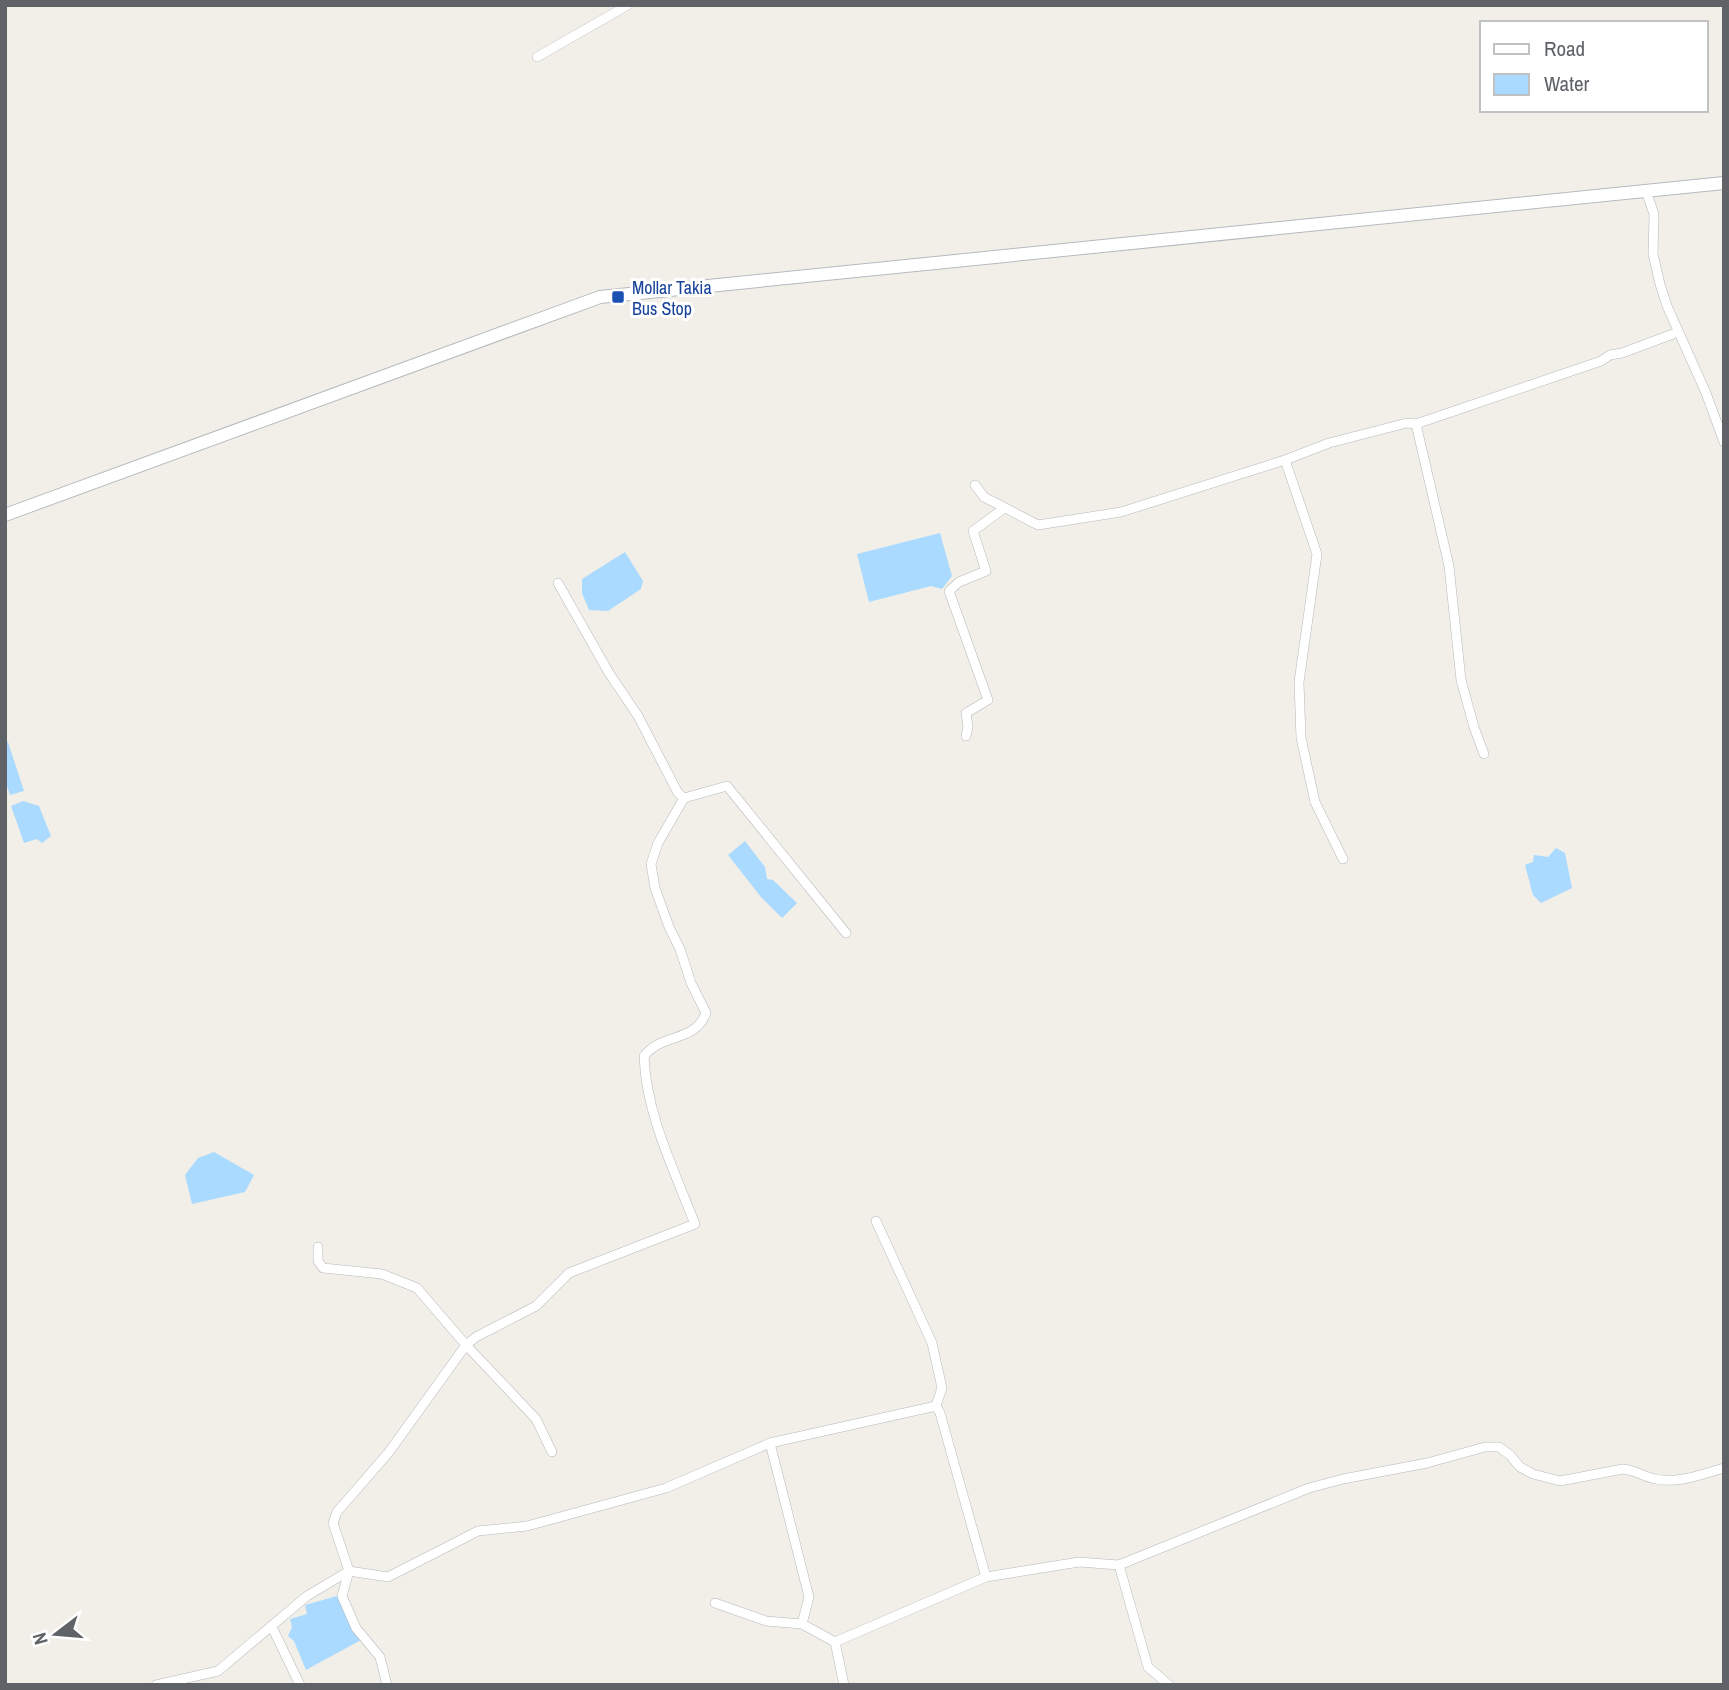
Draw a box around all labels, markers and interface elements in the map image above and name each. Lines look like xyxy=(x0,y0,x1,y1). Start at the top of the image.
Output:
legend xyxy=(1480,21,1708,112)
text: Road xyxy=(1544,34,1585,63)
text: Water xyxy=(1544,69,1590,98)
place label: Mollar Takia Bus Stop xyxy=(632,275,712,321)
marker: Mollar Takia Bus Stop xyxy=(610,289,626,305)
north arrow xyxy=(21,1599,91,1669)
text: N xyxy=(26,1630,54,1648)

